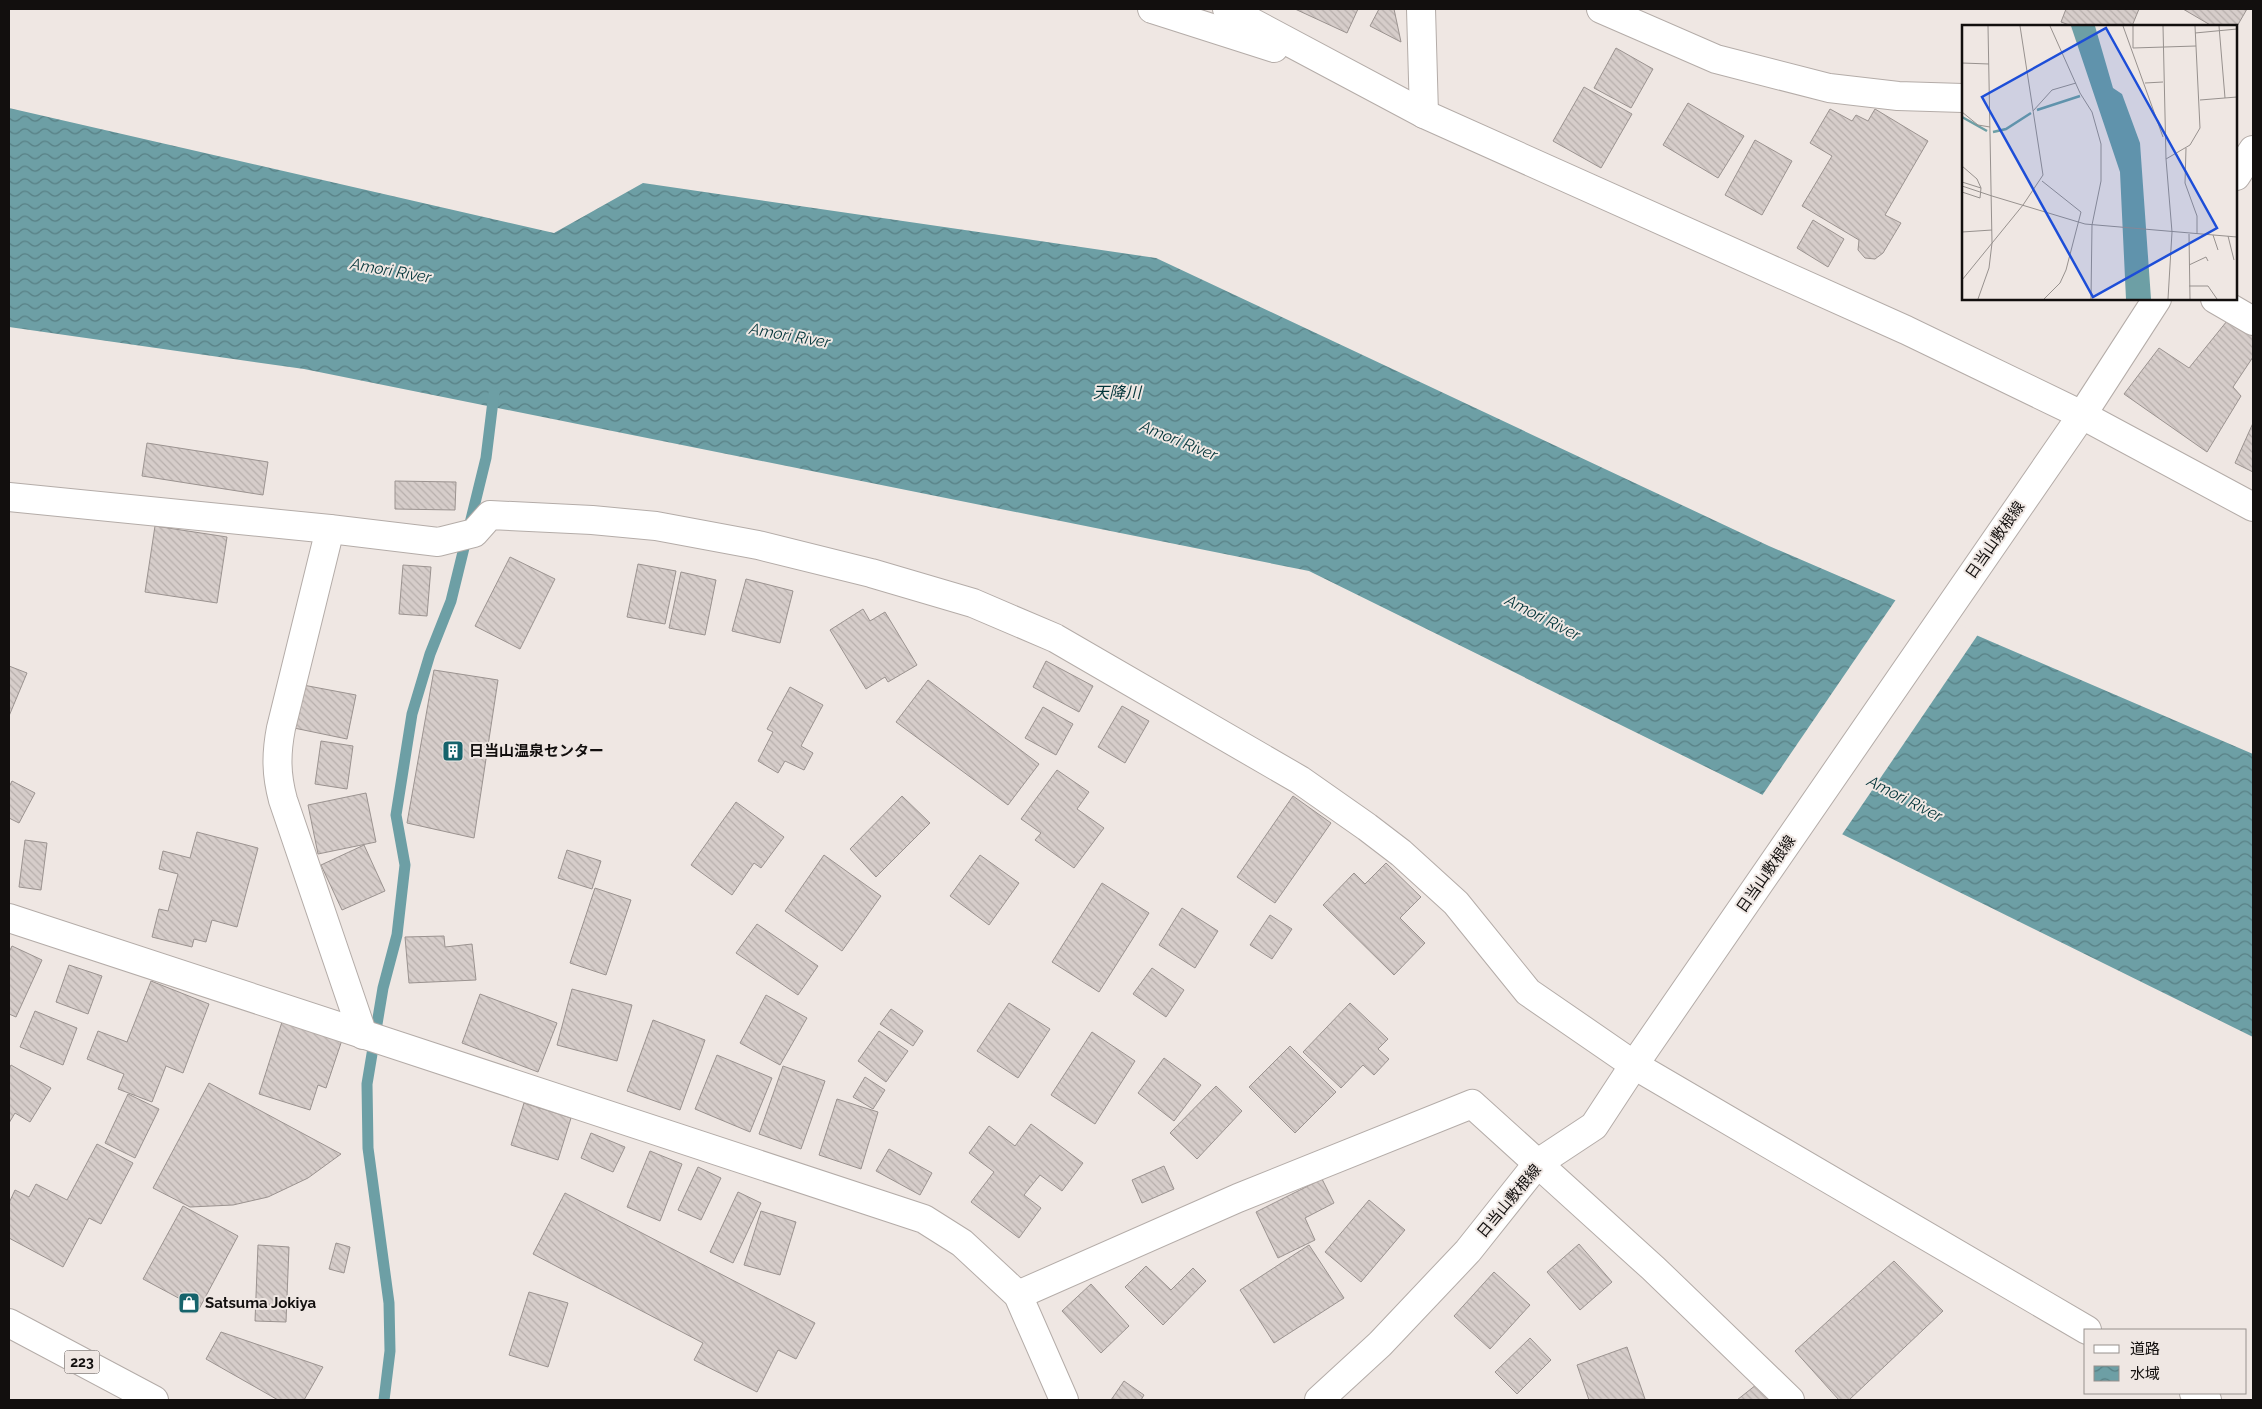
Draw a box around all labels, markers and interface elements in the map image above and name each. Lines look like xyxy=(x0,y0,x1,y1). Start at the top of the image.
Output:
inset map xyxy=(1962,25,2237,300)
water label: Amori River xyxy=(348,254,433,287)
water label: Amori River xyxy=(747,319,832,352)
water label: 天降川 xyxy=(1093,383,1143,402)
water label: Amori River xyxy=(1136,416,1221,465)
street label: 日当山敷根線 xyxy=(1962,498,2028,582)
water label: Amori River xyxy=(1501,590,1584,645)
building icon: 日当山温泉センター xyxy=(441,739,465,763)
place label: 日当山温泉センター xyxy=(469,742,604,760)
water label: Amori River xyxy=(1863,771,1946,826)
street label: 日当山敷根線 xyxy=(1733,832,1799,916)
street label: 日当山敷根線 xyxy=(1473,1161,1545,1241)
shop icon: Satsuma Jokiya xyxy=(177,1291,201,1315)
place label: Satsuma Jokiya xyxy=(205,1294,316,1312)
legend xyxy=(2084,1329,2247,1394)
text: 道路 xyxy=(2130,1340,2160,1358)
road number: 223 xyxy=(64,1350,100,1374)
text: 水域 xyxy=(2130,1365,2160,1383)

